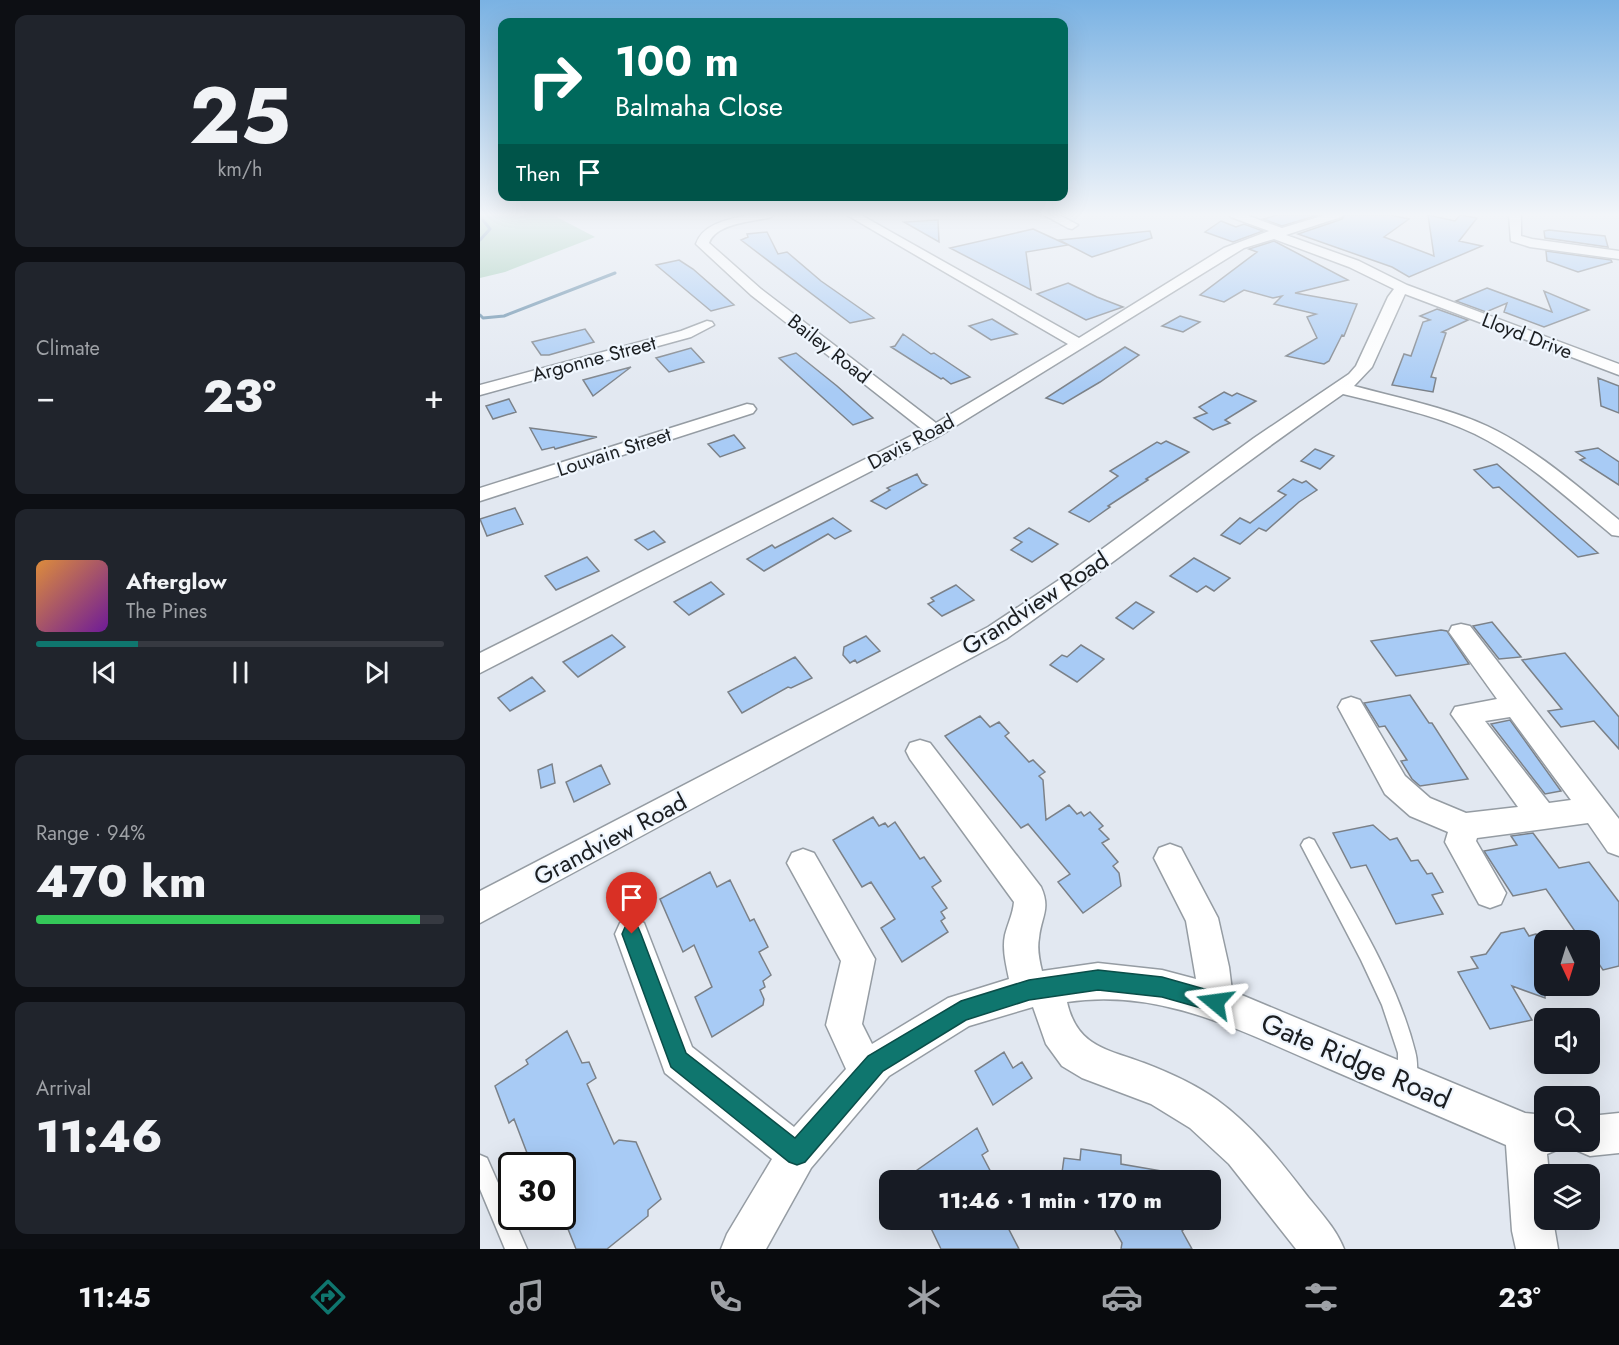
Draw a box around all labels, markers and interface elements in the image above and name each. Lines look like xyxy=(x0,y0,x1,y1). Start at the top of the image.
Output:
text: 100 m xyxy=(615,31,739,92)
icon: right xyxy=(516,42,594,120)
text: 25 xyxy=(189,60,291,172)
text: Balmaha Close xyxy=(615,87,783,126)
text: km/h xyxy=(217,155,263,184)
icon: arrive xyxy=(573,156,606,189)
text: Then xyxy=(516,157,561,189)
street label: Lloyd Drive xyxy=(1478,305,1576,367)
street label: Bailey Road xyxy=(781,307,877,391)
street label: Argonne Street xyxy=(529,328,659,389)
text: Climate xyxy=(36,334,100,363)
text: 23° xyxy=(203,364,276,429)
text: − xyxy=(36,373,55,420)
text: + xyxy=(424,373,444,420)
street label: Davis Road xyxy=(863,407,959,477)
street label: Louvain Street xyxy=(553,420,675,484)
street label: Grandview Road xyxy=(955,542,1115,664)
text: Afterglow xyxy=(126,565,227,597)
text: The Pines xyxy=(126,597,207,626)
icon: previous xyxy=(88,656,121,689)
icon: pause xyxy=(224,656,257,689)
icon: next xyxy=(360,656,393,689)
street label: Grandview Road xyxy=(527,784,693,894)
text: Range · 94% xyxy=(36,819,145,848)
text: 470 km xyxy=(36,849,207,914)
pin xyxy=(606,872,657,934)
icon: arrive xyxy=(615,881,648,914)
north arrow xyxy=(1534,930,1600,996)
map controls xyxy=(1534,930,1600,1230)
position arrow xyxy=(1183,970,1247,1034)
street label: Gate Ridge Road xyxy=(1255,1003,1457,1119)
button: sound xyxy=(1534,1008,1600,1074)
text: Arrival xyxy=(36,1074,91,1103)
button: search xyxy=(1534,1086,1600,1152)
text: 11:46 xyxy=(36,1104,163,1169)
speed limit sign: 30 xyxy=(498,1152,576,1230)
button: layers xyxy=(1534,1164,1600,1230)
text: 11:46 · 1 min · 170 m xyxy=(938,1184,1162,1216)
icon: directions xyxy=(307,1276,349,1318)
icon: music xyxy=(506,1276,548,1318)
icon: phone xyxy=(704,1276,746,1318)
icon: climate xyxy=(903,1276,945,1318)
icon: car xyxy=(1101,1276,1143,1318)
icon: filters xyxy=(1300,1276,1342,1318)
text: 11:45 xyxy=(78,1278,151,1317)
text: 23° xyxy=(1498,1278,1541,1317)

